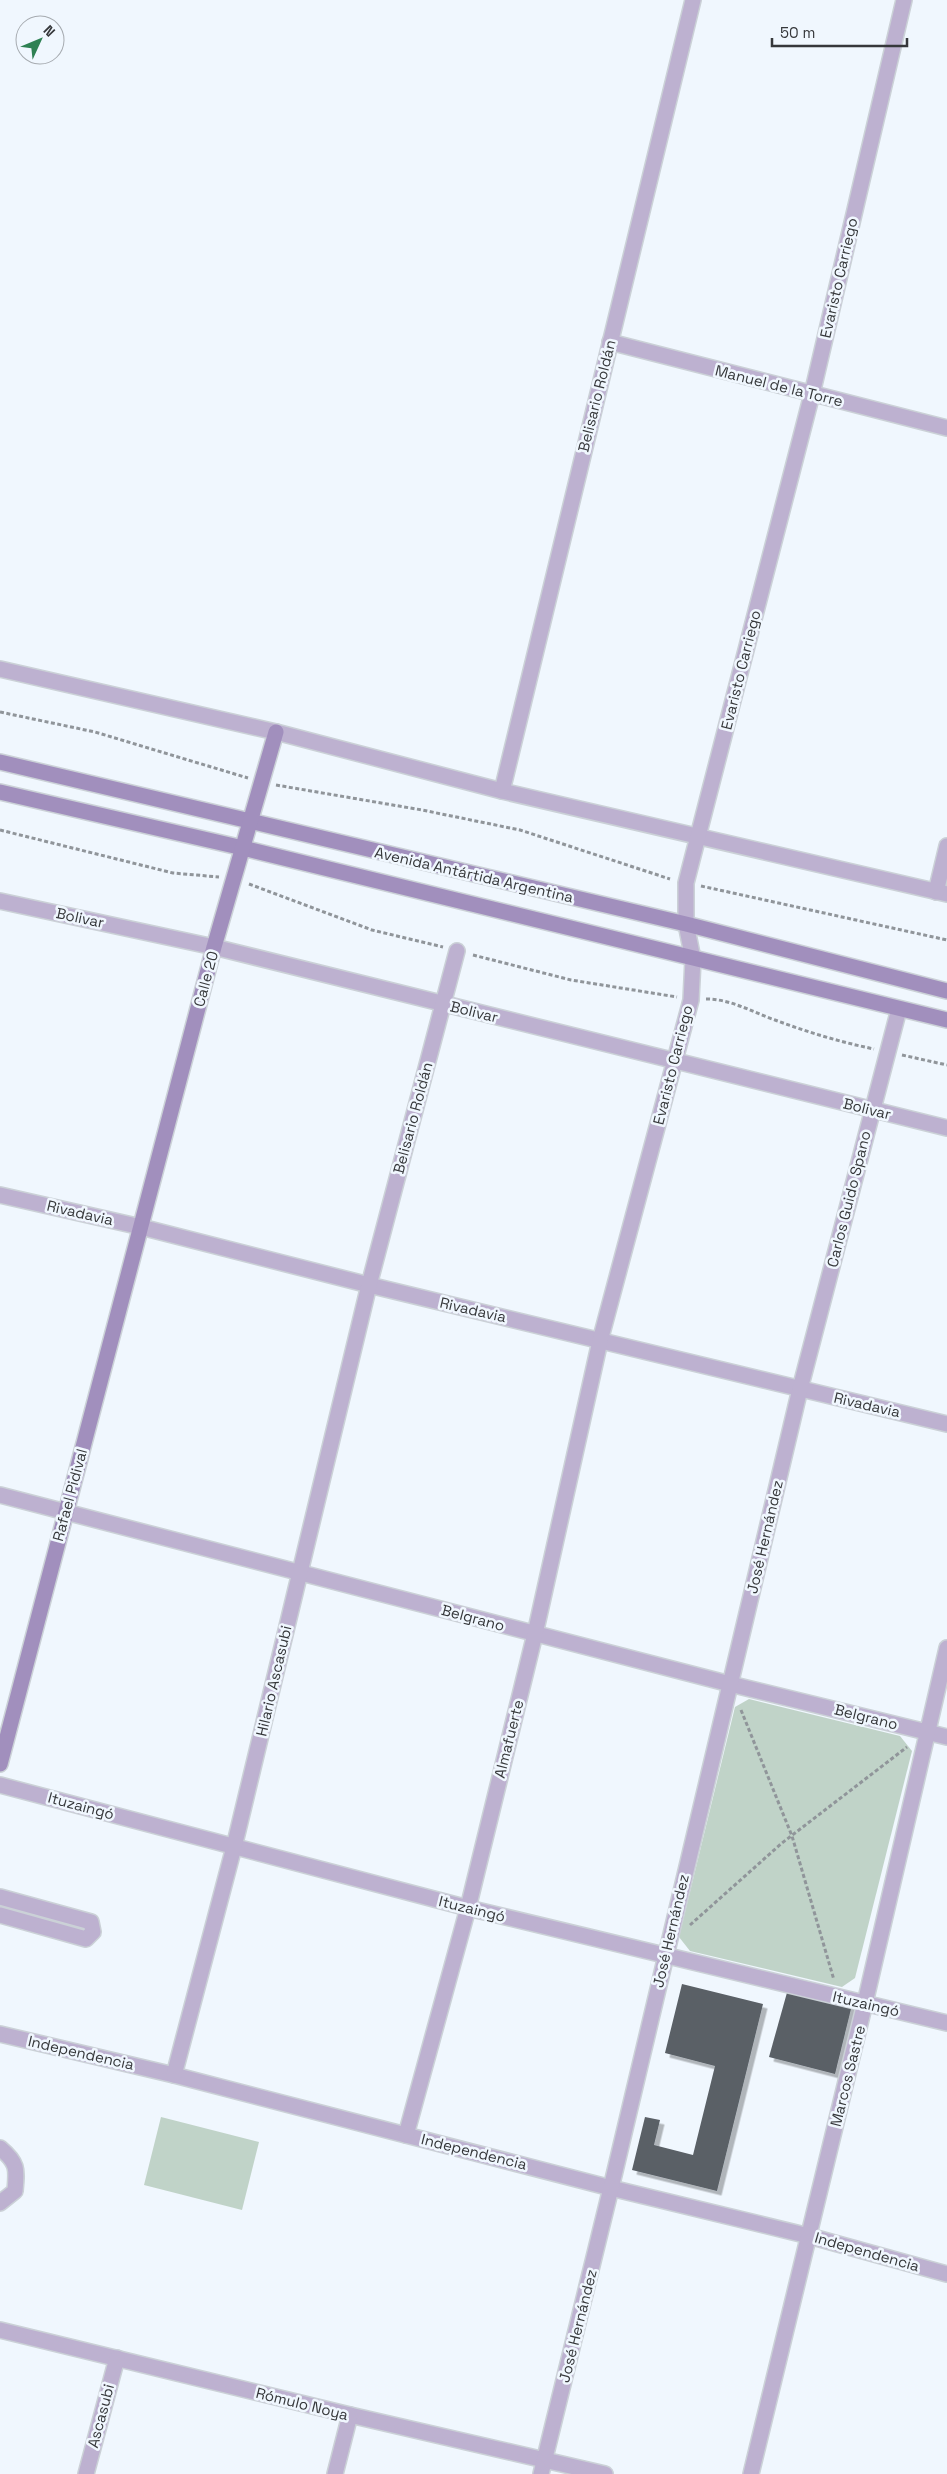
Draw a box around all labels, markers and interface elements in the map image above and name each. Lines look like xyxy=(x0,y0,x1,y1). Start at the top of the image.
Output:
north arrow xyxy=(15,15,65,65)
scale bar xyxy=(772,15,907,47)
text: N xyxy=(40,21,59,41)
text: 50 m xyxy=(780,23,815,42)
street label: Evaristo Carriego xyxy=(815,216,862,340)
street label: Belisario Roldán xyxy=(573,338,620,454)
street label: Manuel de la Torre xyxy=(713,360,845,411)
street label: Evaristo Carriego xyxy=(716,608,765,732)
street label: Avenida Antártida Argentina xyxy=(373,842,576,907)
street label: Bolivar xyxy=(54,903,106,932)
street label: Calle 20 xyxy=(189,949,222,1009)
street label: Bolivar xyxy=(448,996,500,1027)
street label: Evaristo Carriego xyxy=(648,1003,697,1127)
street label: Belisario Roldán xyxy=(388,1060,437,1176)
street label: Bolivar xyxy=(841,1093,893,1124)
street label: Carlos Guido Spano xyxy=(822,1129,875,1269)
street label: Rivadavia xyxy=(45,1196,116,1229)
street label: Rivadavia xyxy=(438,1293,509,1326)
street label: Rivadavia xyxy=(832,1388,903,1421)
street label: Rafael Pidival xyxy=(48,1446,91,1543)
street label: José Hernández xyxy=(742,1478,787,1595)
street label: Belgrano xyxy=(439,1600,507,1635)
street label: Hilario Ascasubi xyxy=(252,1624,296,1738)
street label: Almafuerte xyxy=(490,1698,527,1780)
street label: Belgrano xyxy=(832,1699,900,1734)
street label: Ituzaingó xyxy=(46,1788,116,1823)
street label: José Hernández xyxy=(648,1872,693,1989)
street label: Ituzaingó xyxy=(437,1891,507,1926)
street label: Ituzaingó xyxy=(831,1987,901,2020)
street label: Marcos Sastre xyxy=(826,2023,869,2128)
street label: Independencia xyxy=(26,2031,136,2074)
street label: Independencia xyxy=(419,2129,529,2174)
street label: Independencia xyxy=(813,2227,922,2276)
street label: José Hernández xyxy=(554,2267,601,2384)
street label: Ascasubi xyxy=(83,2382,118,2450)
street label: Rómulo Noya xyxy=(254,2383,351,2424)

